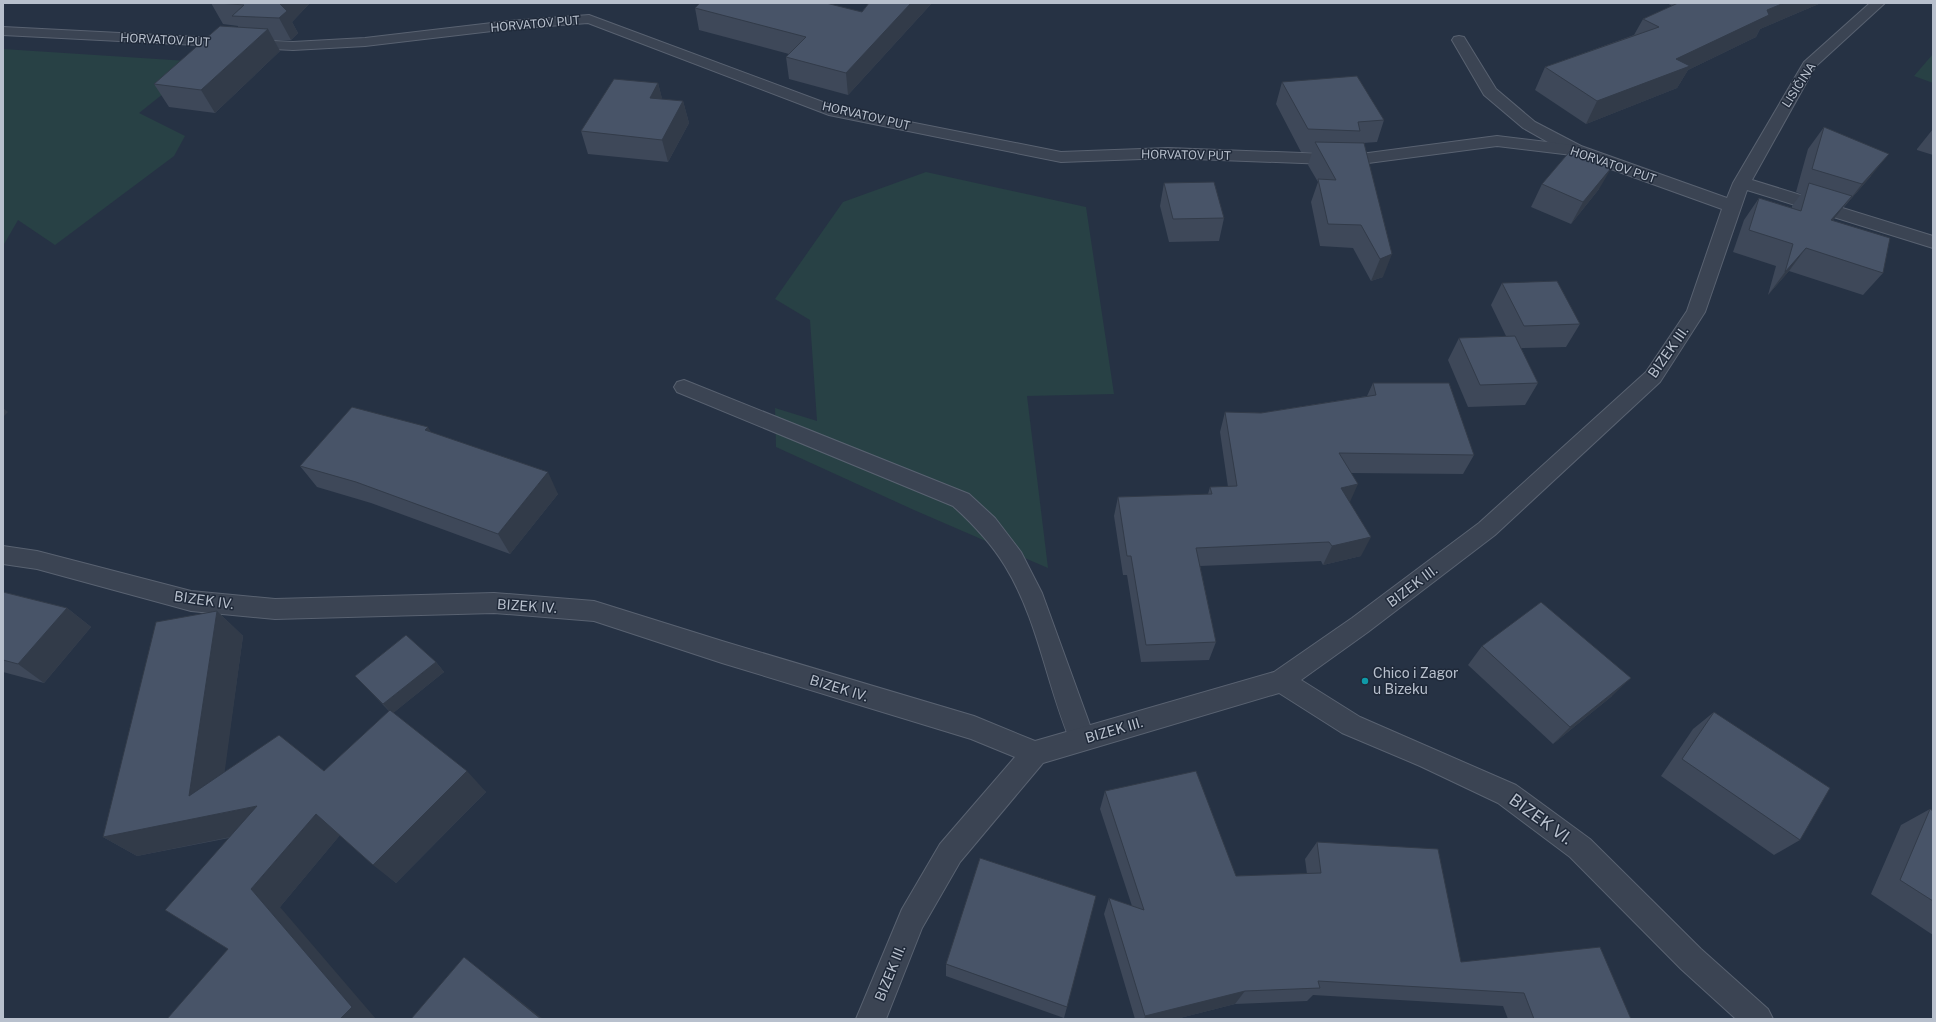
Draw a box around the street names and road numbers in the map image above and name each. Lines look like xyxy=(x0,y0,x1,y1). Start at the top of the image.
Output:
street label: HORVATOV PUT xyxy=(490,13,580,35)
street label: HORVATOV PUT xyxy=(120,31,210,49)
street label: LISIČINA xyxy=(1779,59,1819,110)
street label: HORVATOV PUT xyxy=(821,99,911,133)
street label: HORVATOV PUT xyxy=(1568,144,1658,186)
street label: HORVATOV PUT xyxy=(1141,147,1231,163)
street label: BIZEK III. xyxy=(1644,323,1692,381)
street label: BIZEK III. xyxy=(1384,562,1440,610)
street label: BIZEK IV. xyxy=(173,588,235,612)
street label: BIZEK IV. xyxy=(497,596,557,616)
street label: BIZEK IV. xyxy=(808,672,870,704)
street label: BIZEK III. xyxy=(1083,714,1145,746)
street label: BIZEK VI. xyxy=(1506,789,1576,849)
street label: BIZEK III. xyxy=(872,943,908,1003)

